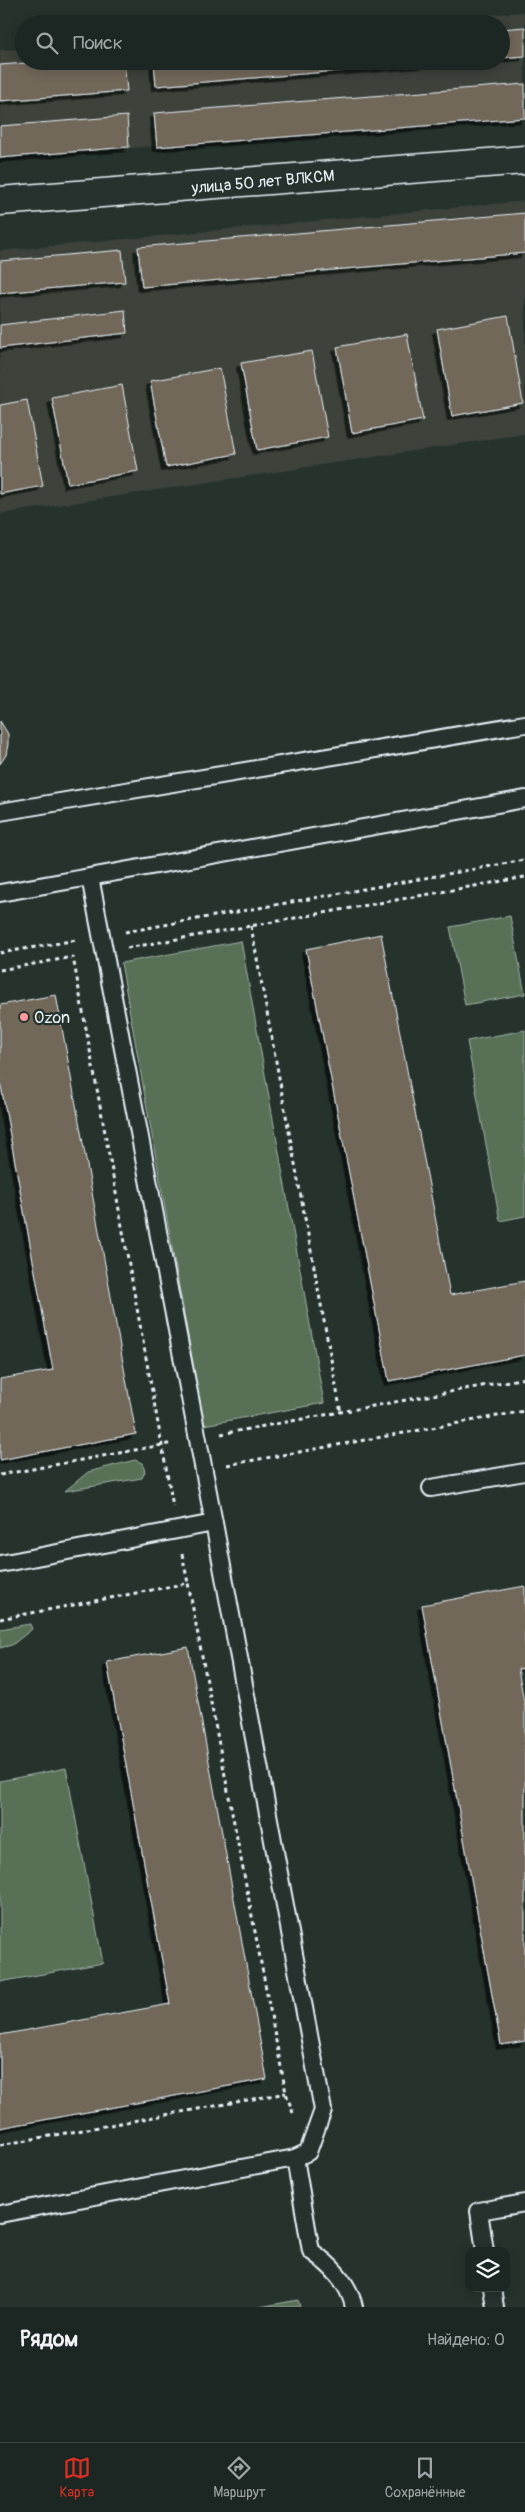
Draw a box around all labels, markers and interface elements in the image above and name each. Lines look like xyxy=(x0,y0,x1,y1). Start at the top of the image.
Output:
search box xyxy=(15,15,510,70)
icon: search xyxy=(33,29,61,57)
text: Поиск xyxy=(73,31,123,55)
street label: улица 50 лет ВЛКСМ xyxy=(190,166,335,198)
place label: Ozon xyxy=(34,1008,70,1028)
marker: Ozon xyxy=(18,1011,30,1023)
map controls xyxy=(465,2247,510,2292)
button: layers xyxy=(465,2247,510,2292)
text: Рядом xyxy=(20,2326,78,2353)
text: Найдено: 0 xyxy=(427,2330,505,2350)
tab: Карта xyxy=(59,2454,94,2501)
tab: Маршрут xyxy=(213,2454,266,2501)
tab: Сохранённые xyxy=(385,2454,466,2501)

